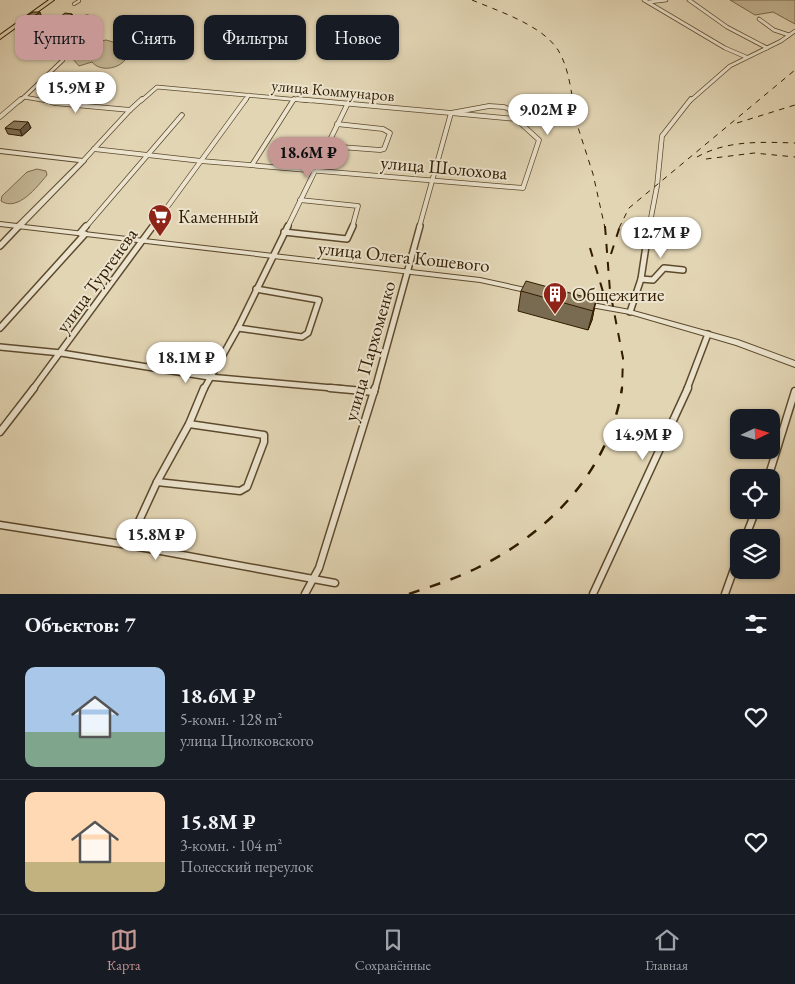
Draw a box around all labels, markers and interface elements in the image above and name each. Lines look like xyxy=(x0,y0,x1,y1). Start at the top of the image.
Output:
chip: Купить xyxy=(15,15,103,60)
chip: Снять xyxy=(113,15,194,60)
chip: Фильтры xyxy=(204,15,306,60)
chip: Новое xyxy=(316,15,399,60)
pin: 15.9M ₽ xyxy=(30,72,122,114)
street label: улица Коммунаров xyxy=(271,75,396,106)
text: 15.9M ₽ xyxy=(47,77,105,98)
pin: 9.02M ₽ xyxy=(502,94,594,136)
text: 9.02M ₽ xyxy=(519,99,577,120)
pin: 18.6M ₽ xyxy=(262,136,354,179)
text: 18.6M ₽ xyxy=(279,142,337,163)
street label: улица Шолохова xyxy=(379,149,509,186)
supermarket icon: Каменный xyxy=(147,203,173,237)
place label: Каменный xyxy=(178,204,259,229)
pin: 12.7M ₽ xyxy=(615,216,707,259)
street label: улица Тургенева xyxy=(50,222,143,338)
text: 12.7M ₽ xyxy=(632,222,690,243)
street label: улица Олега Кошевого xyxy=(317,235,491,278)
street label: улица Пархоменко xyxy=(337,278,401,424)
building icon: Общежитие xyxy=(542,281,568,315)
place label: Общежитие xyxy=(572,282,664,307)
pin: 18.1M ₽ xyxy=(140,342,232,384)
text: 18.1M ₽ xyxy=(157,347,215,368)
north arrow xyxy=(730,409,780,459)
map controls xyxy=(730,409,780,579)
pin: 14.9M ₽ xyxy=(597,418,689,461)
text: 14.9M ₽ xyxy=(614,424,672,445)
button: locate xyxy=(730,469,780,519)
pin: 15.8M ₽ xyxy=(110,518,202,561)
text: 15.8M ₽ xyxy=(127,524,185,545)
button: layers xyxy=(730,529,780,579)
icon: filters xyxy=(742,610,770,638)
text: Объектов: 7 xyxy=(25,611,136,638)
text: 18.6M ₽ xyxy=(180,682,256,709)
icon: home xyxy=(65,687,125,747)
icon: heart xyxy=(742,703,770,731)
text: 5-комн. · 128 m² xyxy=(180,709,282,730)
text: улица Циолковского xyxy=(180,730,314,751)
text: 15.8M ₽ xyxy=(180,808,256,835)
icon: home xyxy=(65,812,125,872)
icon: heart xyxy=(742,828,770,856)
text: 3-комн. · 104 m² xyxy=(180,835,282,856)
text: Полесский переулок xyxy=(180,856,313,877)
tab: Карта xyxy=(107,926,141,974)
tab: Сохранённые xyxy=(355,926,431,974)
tab: Главная xyxy=(645,926,688,974)

